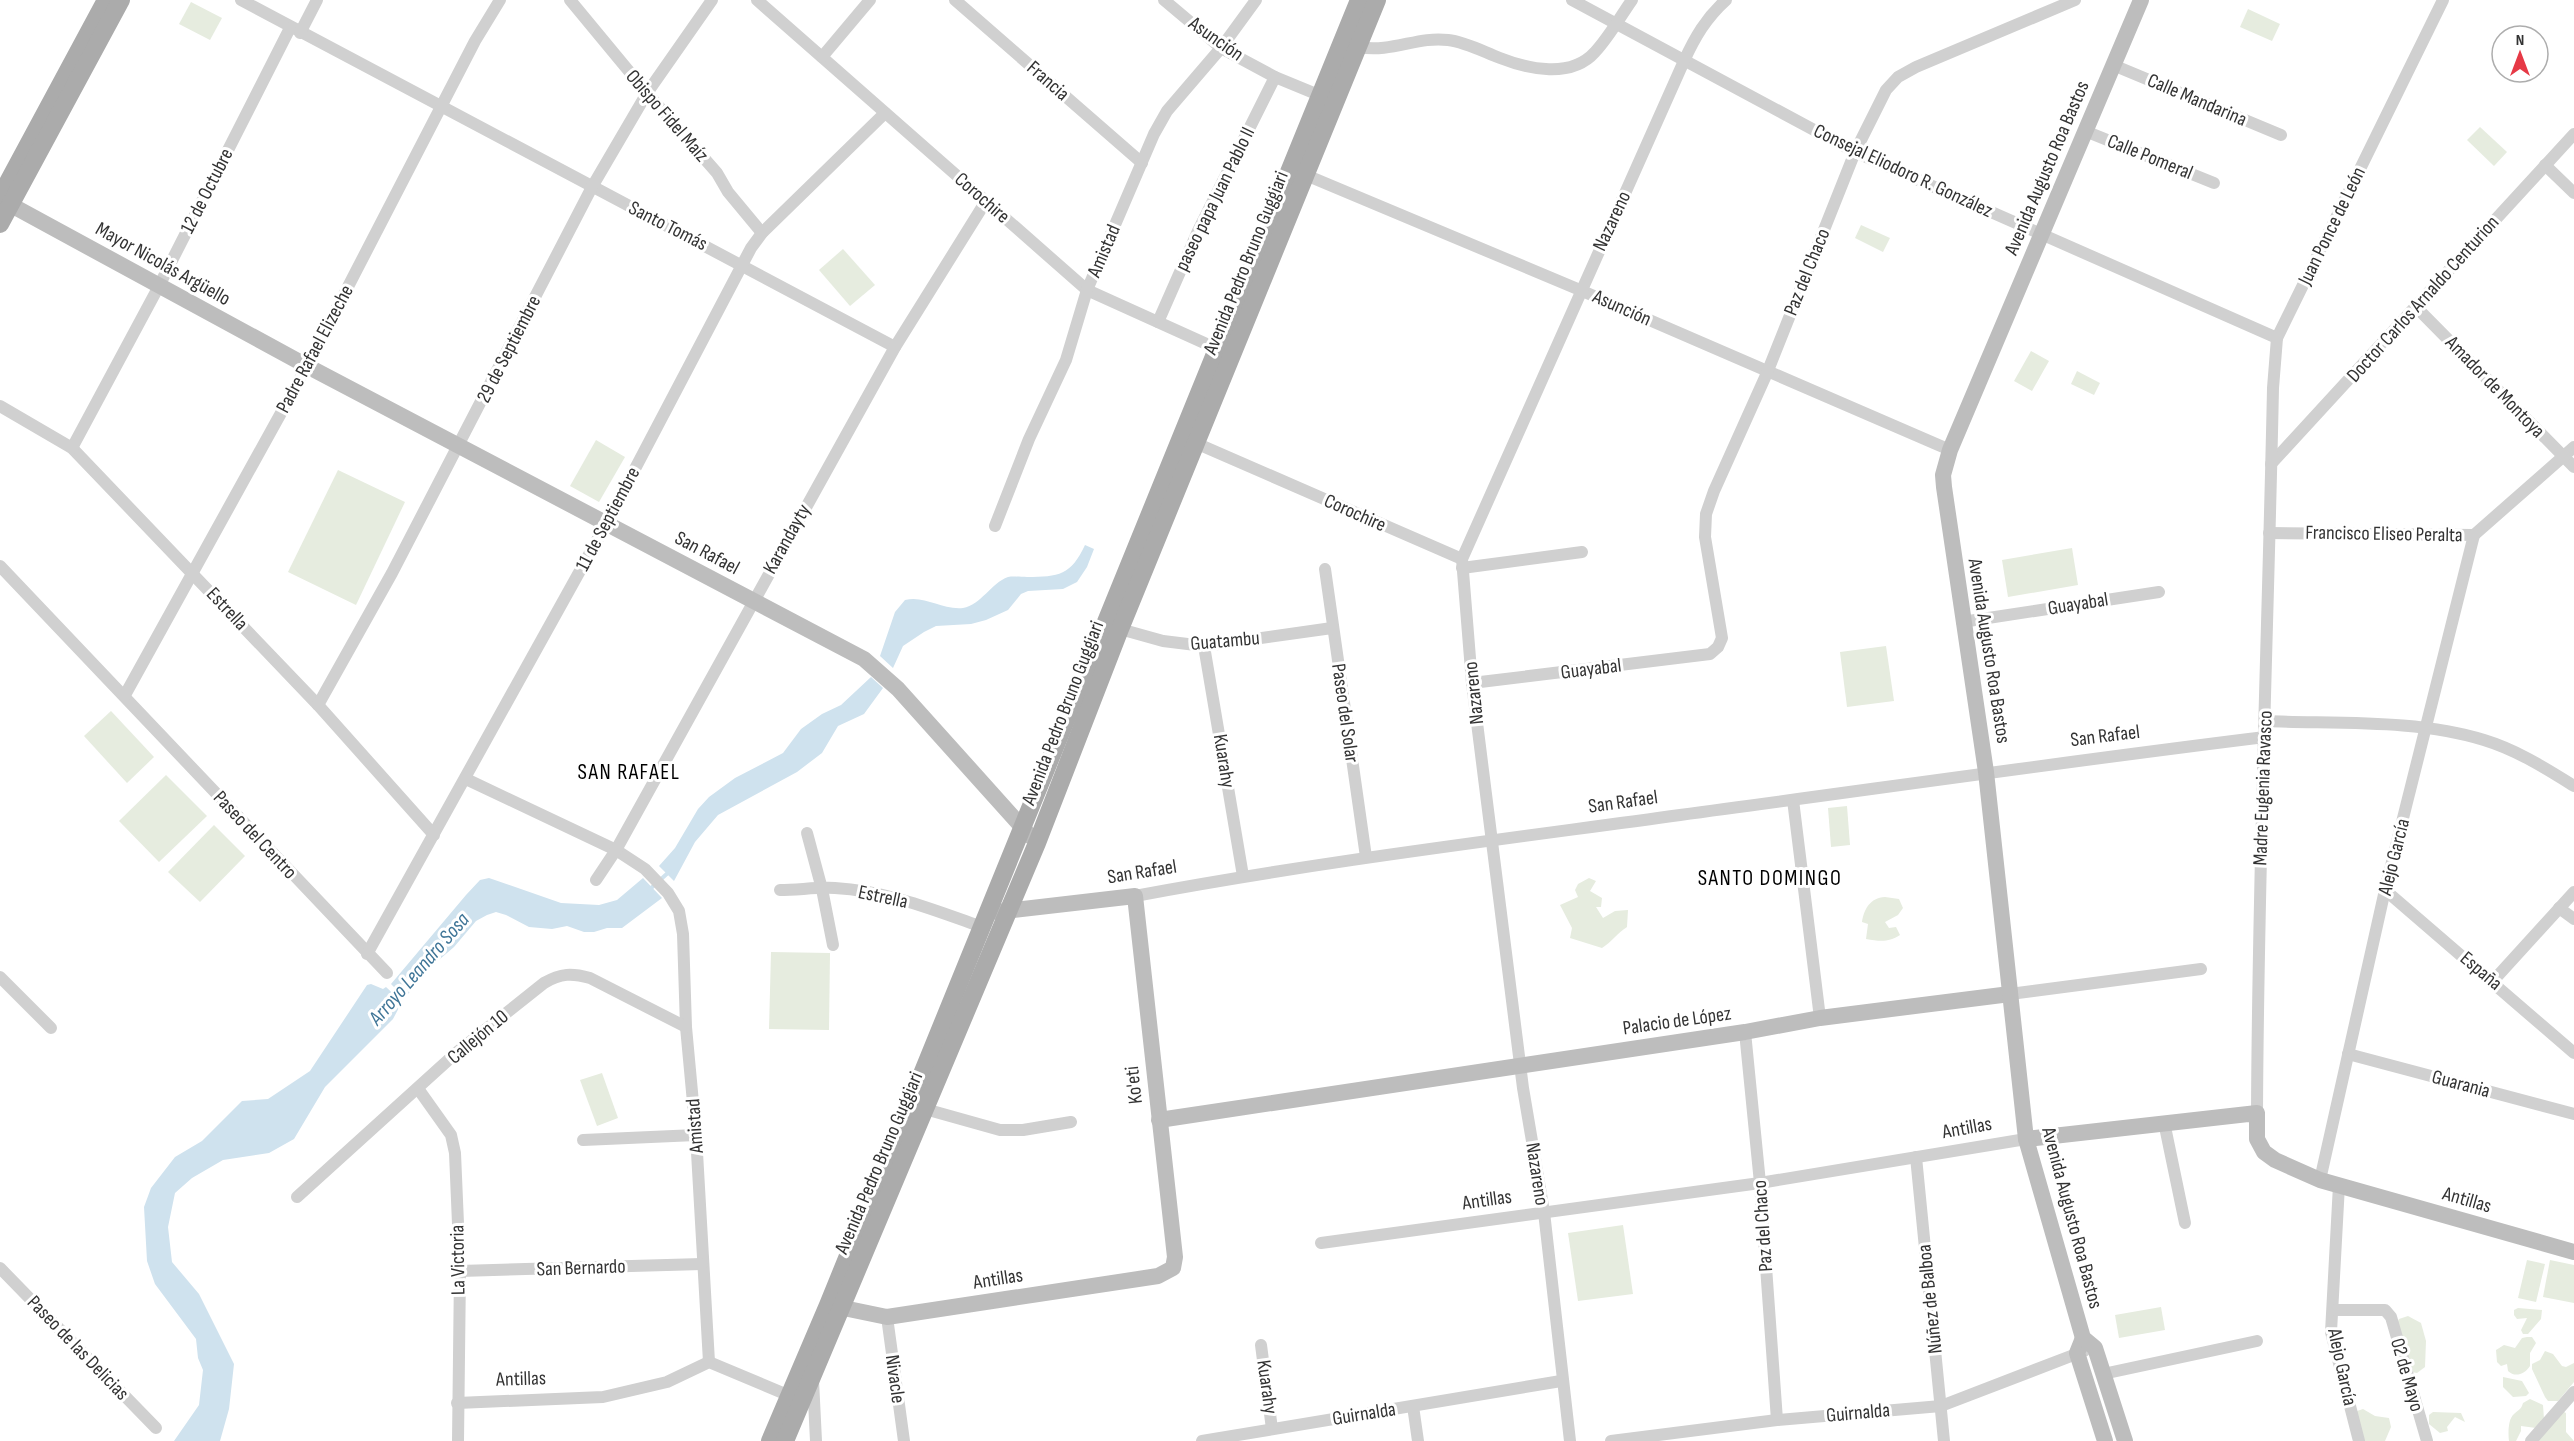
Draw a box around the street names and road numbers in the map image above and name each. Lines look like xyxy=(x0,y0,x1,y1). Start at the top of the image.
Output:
street label: Asunción xyxy=(1183,11,1248,66)
street label: Francia xyxy=(1022,56,1074,106)
street label: Obispo Fidel Maíz xyxy=(620,65,714,167)
street label: Calle Mandarina xyxy=(2144,68,2250,132)
street label: Avenida Augusto Roa Bastos xyxy=(1999,77,2095,260)
street label: Consejal Eliodoro R. González xyxy=(1810,119,1996,223)
street label: paseo papa Juan Pablo II xyxy=(1170,123,1260,275)
street label: Calle Pomeral xyxy=(2104,129,2196,185)
street label: 12 de Octubre xyxy=(175,144,239,238)
street label: Juan Ponce de León xyxy=(2293,163,2371,290)
street label: Corochire xyxy=(949,168,1015,228)
street label: Avenida Pedro Bruno Guggiari xyxy=(1198,168,1294,359)
street label: Nazareno xyxy=(1588,187,1636,255)
street label: Santo Tomás xyxy=(625,196,711,256)
street label: Doctor Carlos Arnaldo Centurion xyxy=(2342,211,2504,387)
street label: Mayor Nicolás Argüello xyxy=(91,217,235,311)
street label: Amistad xyxy=(1082,221,1126,282)
street label: Paz del Chaco xyxy=(1779,225,1835,319)
street label: Padre Rafael Elizeche xyxy=(271,281,359,417)
street label: Asunción xyxy=(1588,284,1655,331)
street label: 29 de Septiembre xyxy=(472,291,546,407)
street label: Amador de Montoya xyxy=(2440,330,2550,443)
street label: 11 de Septiembre xyxy=(571,463,645,575)
street label: Corochire xyxy=(1320,489,1390,537)
street label: Karandayty xyxy=(758,500,816,578)
street label: Francisco Eliseo Peralta xyxy=(2305,521,2463,547)
street label: San Rafael xyxy=(671,526,743,580)
street label: Avenida Augusto Roa Bastos xyxy=(1962,556,2015,745)
street label: Estrella xyxy=(201,582,253,636)
street label: Guayabal xyxy=(2046,587,2110,621)
street label: Avenida Pedro Bruno Guggiari xyxy=(1016,617,1109,809)
street label: Guatambu xyxy=(1189,626,1261,656)
street label: Guayabal xyxy=(1559,653,1623,685)
street label: Nazareno xyxy=(1459,660,1489,726)
street label: Paseo del Solar xyxy=(1326,662,1364,764)
street label: Madre Eugenia Ravasco xyxy=(2248,710,2278,866)
street label: San Rafael xyxy=(2069,720,2141,752)
street label: Kuarahy xyxy=(1208,732,1240,790)
street label: San Rafael xyxy=(1587,785,1659,819)
street label: Paseo del Centro xyxy=(208,786,302,884)
street label: Alejo García xyxy=(2373,816,2415,899)
street label: San Rafael xyxy=(1106,855,1178,889)
street label: Estrella xyxy=(856,880,910,914)
street label: España xyxy=(2455,946,2507,996)
street label: Palacio de López xyxy=(1621,1002,1733,1040)
street label: Callejón 10 xyxy=(443,1005,513,1069)
street label: Ko'eti xyxy=(1120,1065,1148,1105)
street label: Guarania xyxy=(2429,1065,2493,1103)
street label: Avenida Pedro Bruno Guggiari xyxy=(829,1068,928,1259)
street label: Amistad xyxy=(681,1098,709,1155)
street label: Antillas xyxy=(1939,1112,1994,1144)
street label: Avenida Augusto Roa Bastos xyxy=(2036,1124,2108,1311)
street label: Nazareno xyxy=(1520,1141,1554,1207)
street label: Paz del Chaco xyxy=(1748,1179,1778,1273)
street label: Antillas xyxy=(2439,1181,2494,1218)
street label: Antillas xyxy=(1460,1185,1513,1215)
street label: La Victoria xyxy=(445,1225,471,1295)
street label: Núñez de Balboa xyxy=(1912,1243,1948,1355)
street label: San Bernardo xyxy=(536,1254,626,1282)
street label: Antillas xyxy=(971,1263,1024,1295)
street label: Paseo de las Delicias xyxy=(22,1291,134,1405)
street label: Alejo García xyxy=(2322,1325,2362,1408)
street label: 02 de Mayo xyxy=(2385,1336,2429,1414)
street label: Nivacle xyxy=(880,1353,910,1405)
street label: Kuarahy xyxy=(1251,1358,1283,1416)
street label: Antillas xyxy=(495,1366,546,1392)
street label: Guirnalda xyxy=(1331,1397,1397,1431)
street label: Guirnalda xyxy=(1825,1398,1891,1428)

